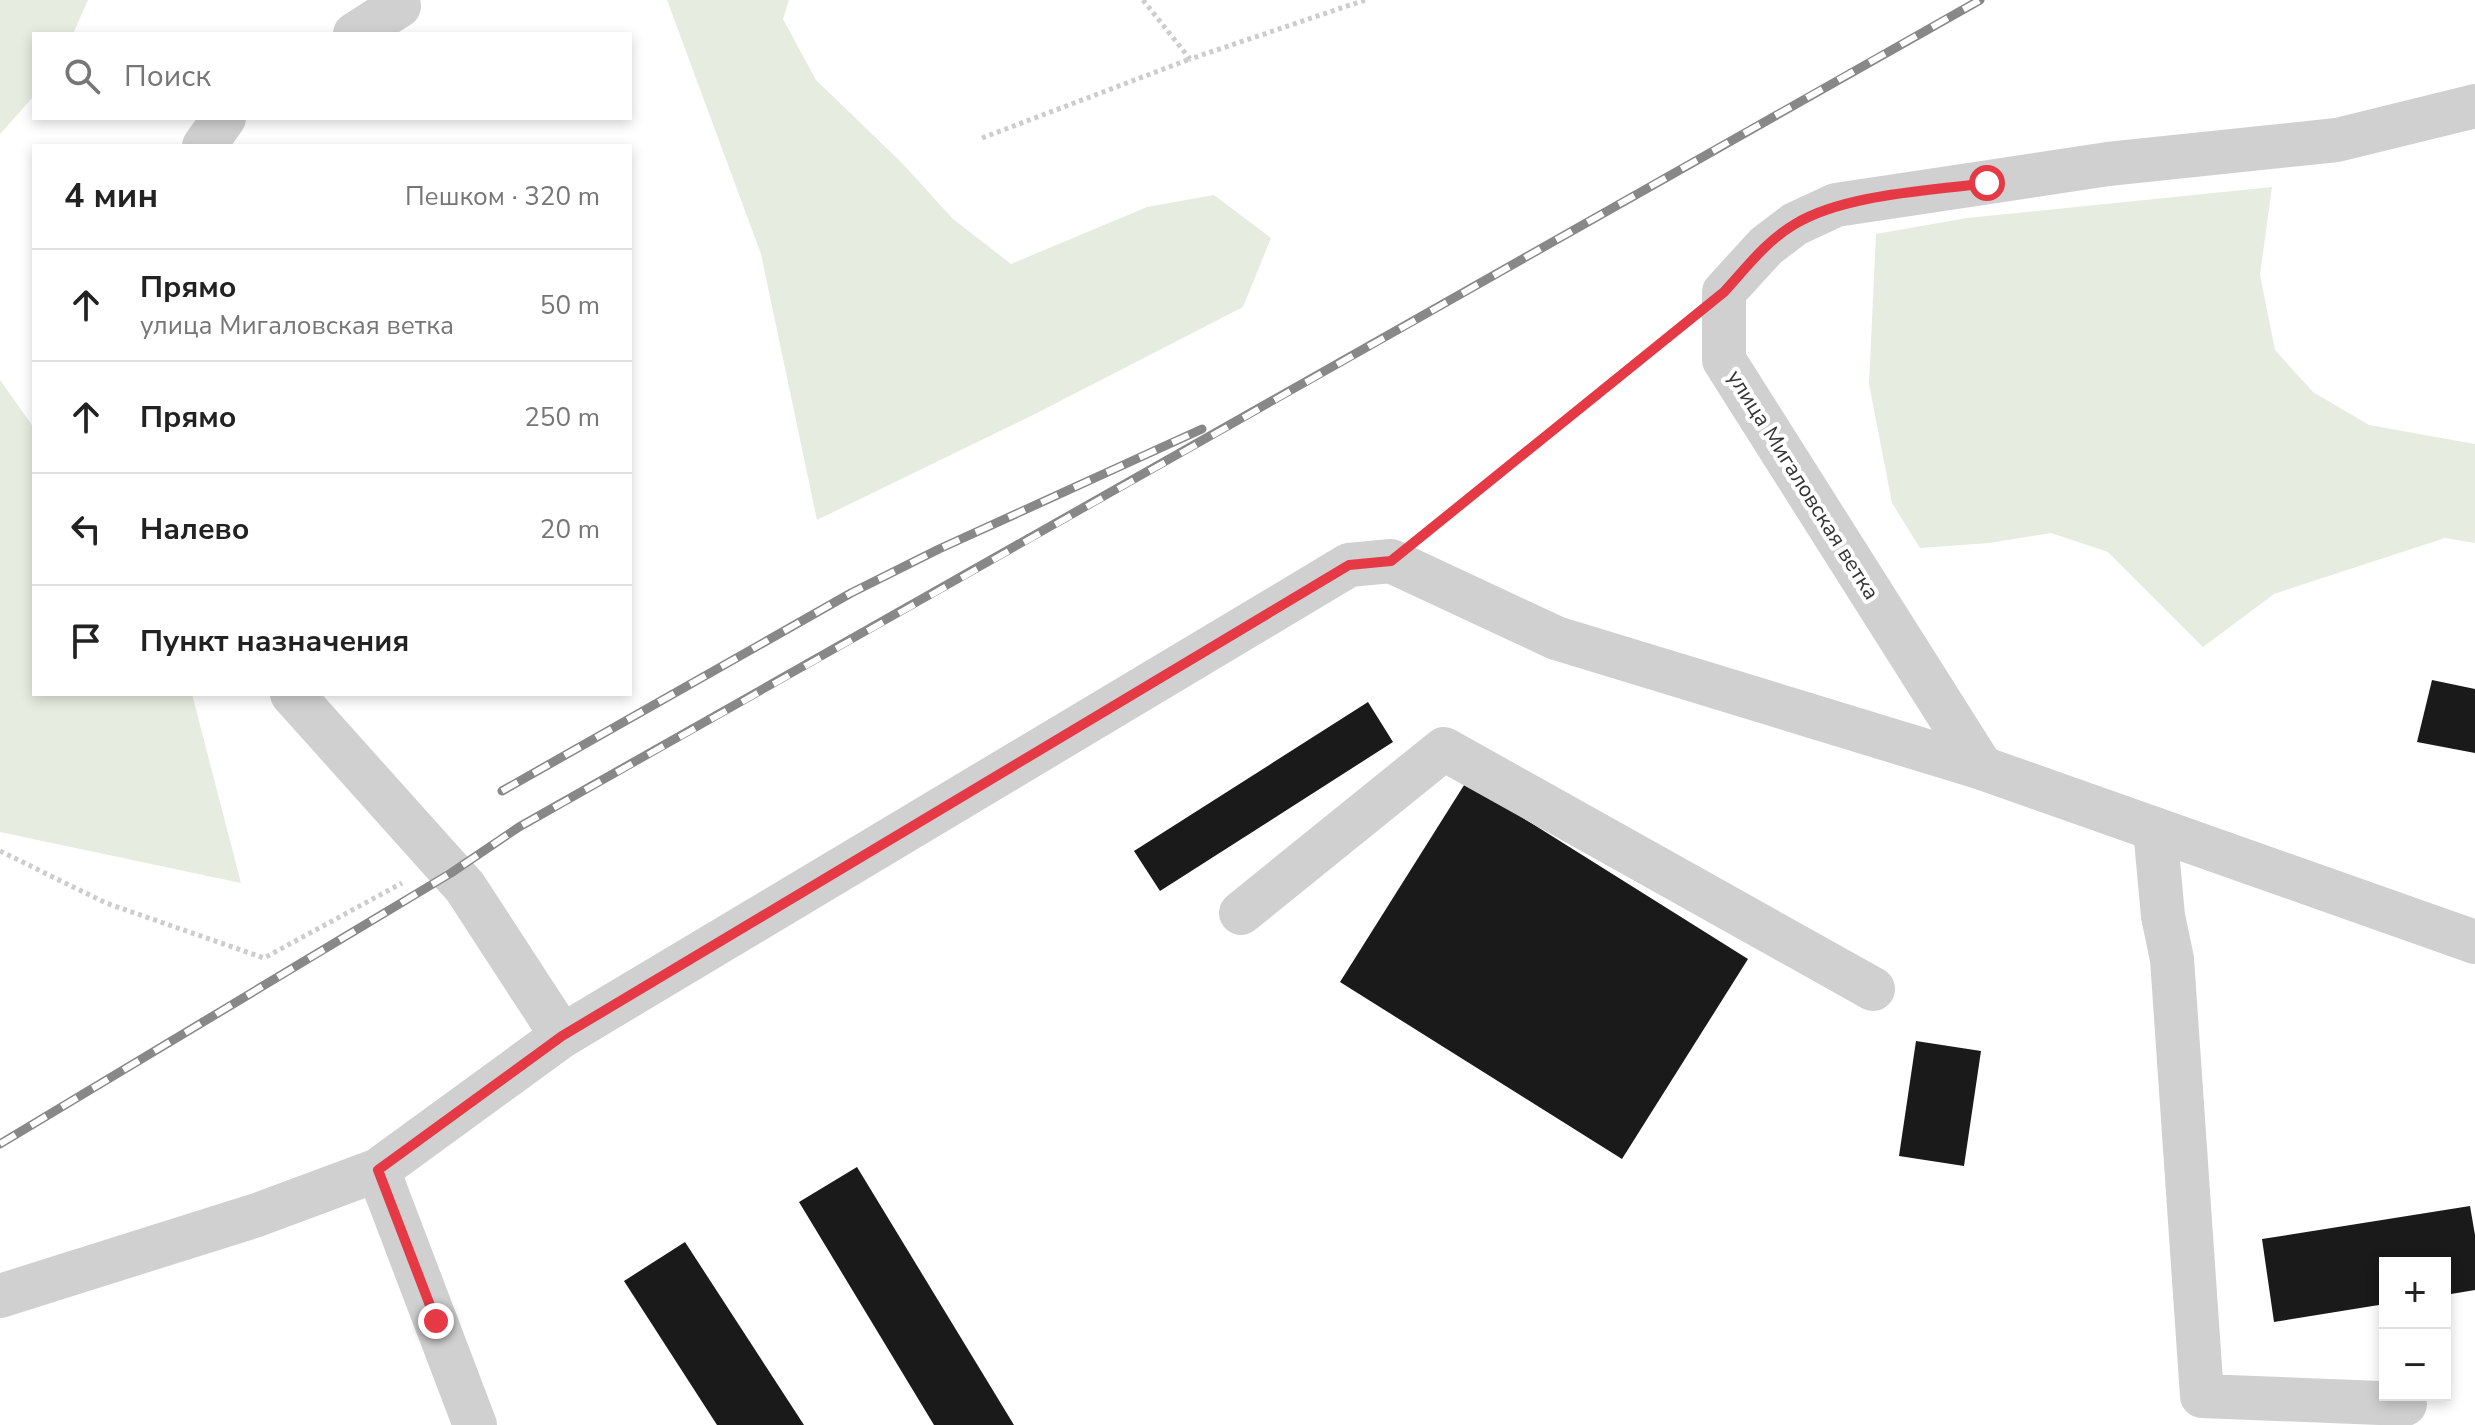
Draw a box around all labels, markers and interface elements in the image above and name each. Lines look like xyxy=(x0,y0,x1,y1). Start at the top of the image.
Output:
search box xyxy=(32,32,632,120)
icon: search xyxy=(60,54,104,98)
text: Поиск xyxy=(124,56,211,97)
route start xyxy=(1969,165,2005,201)
text: 4 мин xyxy=(64,173,158,219)
text: Пешком · 320 m xyxy=(405,179,600,214)
text: Прямо xyxy=(140,267,237,308)
icon: ahead xyxy=(64,283,108,327)
text: 50 m xyxy=(540,288,600,323)
text: улица Мигаловская ветка xyxy=(140,308,454,343)
street label: улица Мигаловская ветка xyxy=(1720,364,1886,606)
icon: ahead xyxy=(64,395,108,439)
text: Прямо xyxy=(140,397,237,438)
text: 250 m xyxy=(524,400,600,435)
icon: left xyxy=(64,507,108,551)
text: Налево xyxy=(140,509,249,550)
text: 20 m xyxy=(540,512,600,547)
icon: arrive xyxy=(64,619,108,663)
text: Пункт назначения xyxy=(140,621,409,662)
map controls xyxy=(2379,1257,2451,1401)
button: + xyxy=(2379,1257,2451,1329)
route end xyxy=(418,1303,454,1339)
button: − xyxy=(2379,1329,2451,1401)

